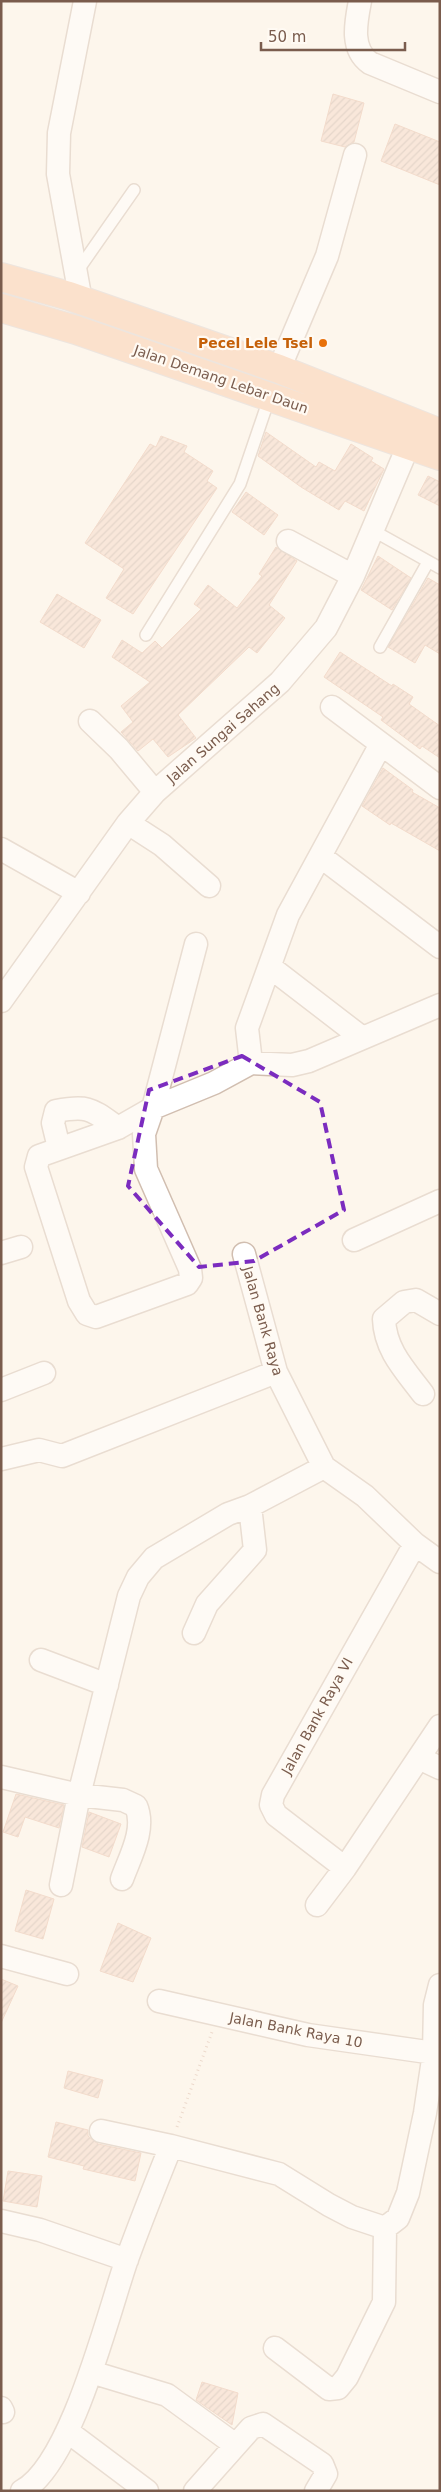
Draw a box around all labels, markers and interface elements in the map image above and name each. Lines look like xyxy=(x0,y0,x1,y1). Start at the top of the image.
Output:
scale bar xyxy=(261,20,405,52)
text: 50 m xyxy=(268,28,306,46)
place label: Pecel Lele Tsel xyxy=(198,335,313,351)
marker: Pecel Lele Tsel xyxy=(317,337,329,349)
street label: Jalan Demang Lebar Daun xyxy=(131,341,310,416)
street label: Jalan Sungai Sahang xyxy=(163,680,282,787)
street label: Jalan Bank Raya xyxy=(239,1264,286,1378)
street label: Jalan Bank Raya VI xyxy=(278,1655,356,1778)
street label: Jalan Bank Raya 10 xyxy=(227,2009,364,2051)

